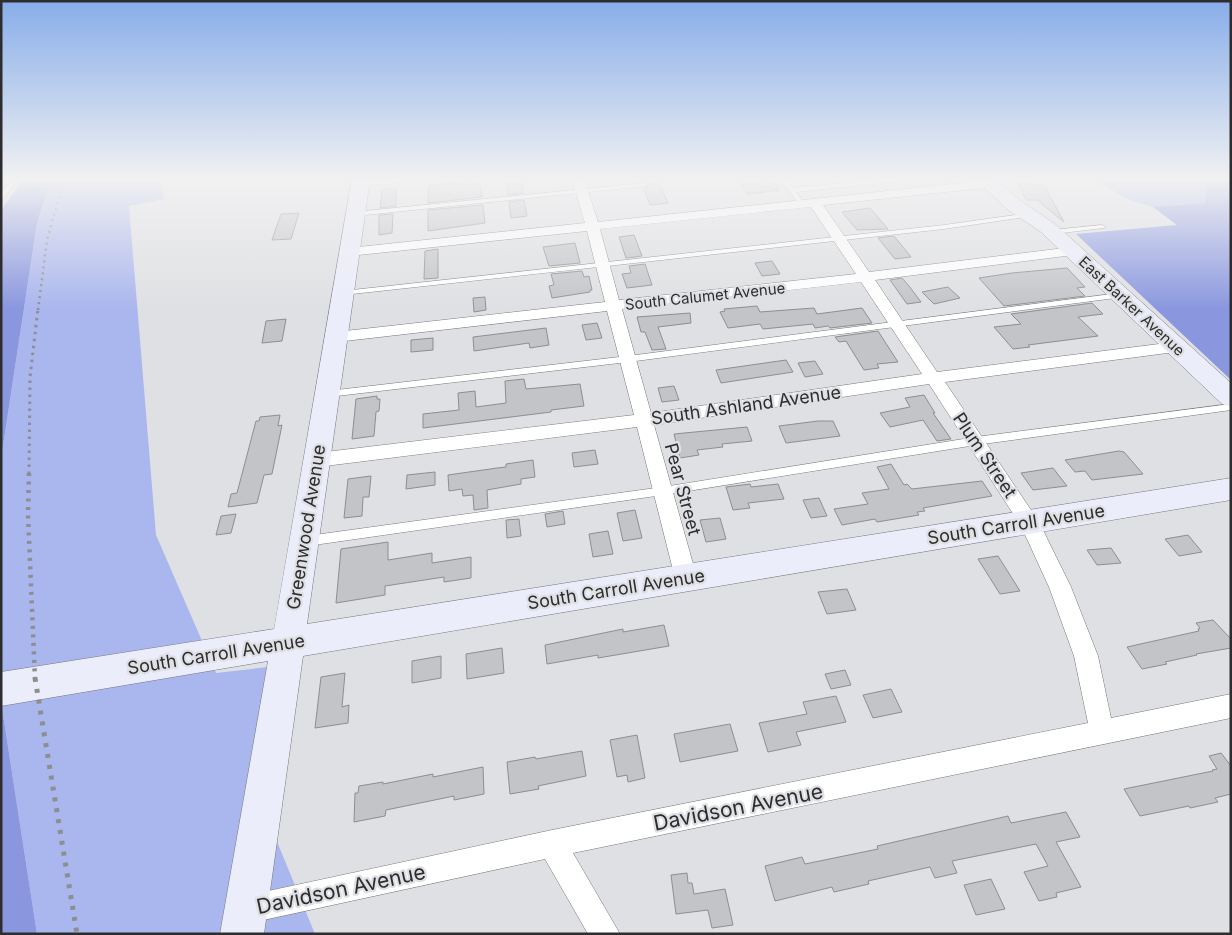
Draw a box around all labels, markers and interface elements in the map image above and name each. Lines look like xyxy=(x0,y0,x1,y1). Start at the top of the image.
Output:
street label: East Barker Avenue xyxy=(1075,252,1189,360)
street label: South Calumet Avenue xyxy=(624,278,786,314)
street label: South Ashland Avenue xyxy=(650,381,842,429)
street label: Plum Street xyxy=(949,408,1021,502)
street label: Pear Street xyxy=(661,440,705,538)
street label: Greenwood Avenue xyxy=(283,443,329,611)
street label: South Carroll Avenue xyxy=(926,500,1106,548)
street label: South Carroll Avenue xyxy=(526,565,706,613)
street label: South Carroll Avenue xyxy=(126,630,306,678)
street label: Davidson Avenue xyxy=(651,778,825,836)
street label: Davidson Avenue xyxy=(254,859,428,919)

